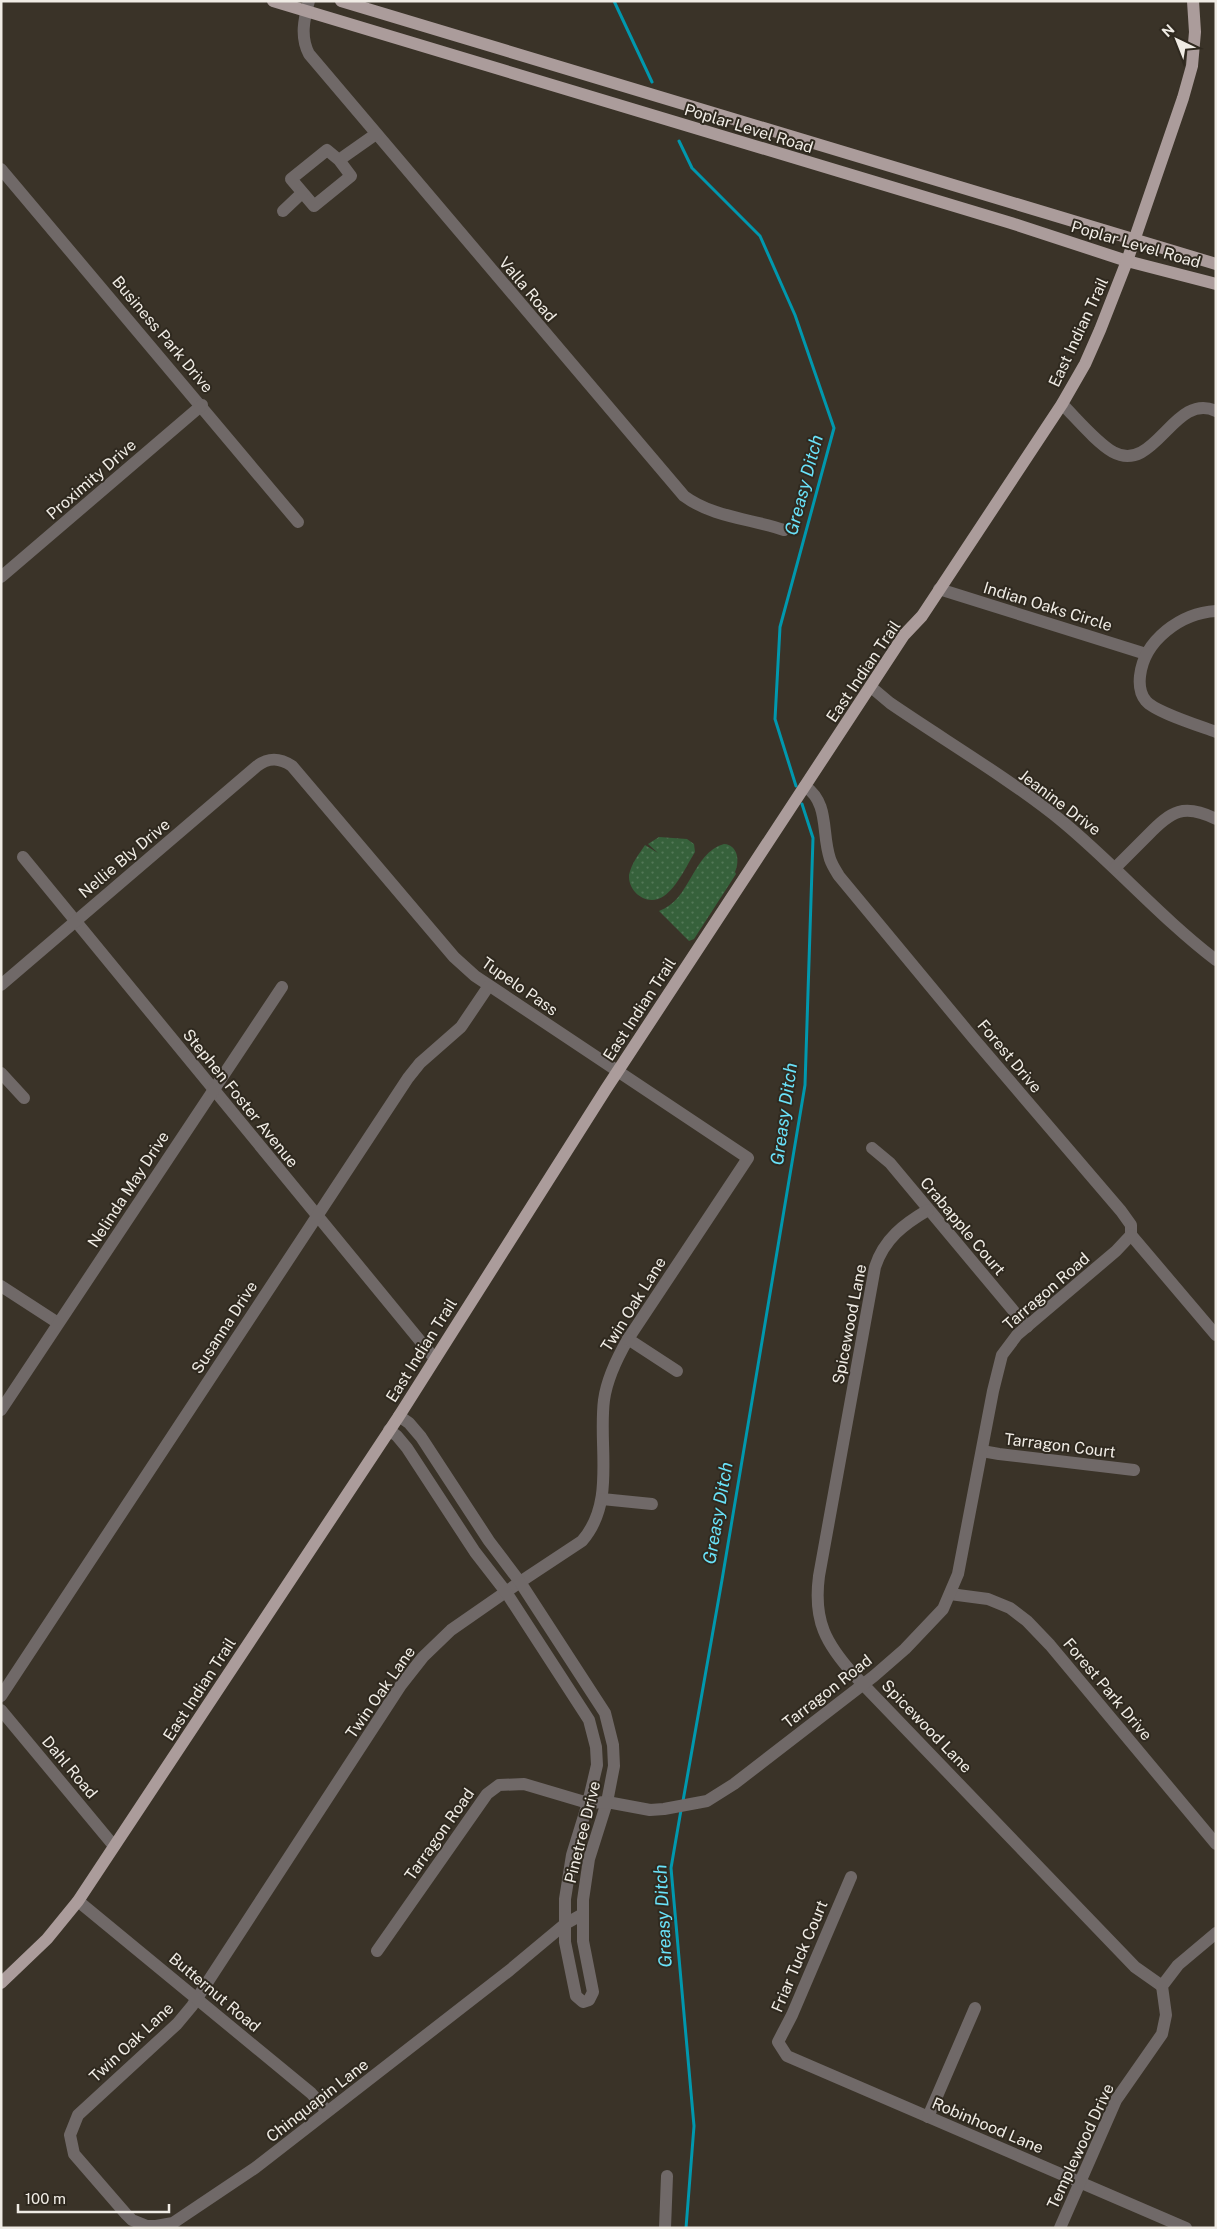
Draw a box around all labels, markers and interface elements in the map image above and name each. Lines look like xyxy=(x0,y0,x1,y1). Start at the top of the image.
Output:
north arrow xyxy=(1152,15,1202,65)
text: N xyxy=(1159,21,1178,40)
street label: Poplar Level Road xyxy=(682,100,816,157)
street label: Poplar Level Road xyxy=(1069,217,1203,272)
street label: Valla Road xyxy=(495,253,560,326)
street label: Business Park Drive xyxy=(108,272,217,397)
street label: East Indian Trail xyxy=(1045,274,1112,390)
water label: Greasy Ditch xyxy=(780,432,827,537)
street label: Proximity Drive xyxy=(43,435,140,523)
street label: Indian Oaks Circle xyxy=(981,578,1115,635)
street label: East Indian Trail xyxy=(822,617,905,726)
street label: Jeanine Drive xyxy=(1015,765,1104,839)
street label: Nellie Bly Drive xyxy=(75,815,174,902)
street label: Tupelo Pass xyxy=(478,953,562,1020)
street label: East Indian Trail xyxy=(599,954,680,1064)
street label: Forest Drive xyxy=(973,1016,1046,1097)
street label: Stephen Foster Avenue xyxy=(179,1025,302,1171)
water label: Greasy Ditch xyxy=(766,1061,801,1167)
street label: Nelinda May Drive xyxy=(84,1128,173,1251)
street label: Crabapple Court xyxy=(916,1173,1009,1279)
street label: Tarragon Road xyxy=(999,1249,1093,1334)
street label: Twin Oak Lane xyxy=(597,1253,670,1355)
street label: Spicewood Lane xyxy=(829,1263,870,1386)
street label: Susanna Drive xyxy=(187,1277,261,1377)
street label: East Indian Trail xyxy=(382,1295,461,1406)
street label: Tarragon Court xyxy=(1003,1429,1117,1462)
water label: Greasy Ditch xyxy=(698,1460,737,1566)
street label: East Indian Trail xyxy=(159,1634,240,1744)
street label: Forest Park Drive xyxy=(1059,1634,1156,1744)
street label: Twin Oak Lane xyxy=(342,1643,419,1742)
street label: Tarragon Road xyxy=(779,1651,876,1732)
street label: Spicewood Lane xyxy=(878,1676,976,1777)
street label: Dahl Road xyxy=(38,1732,101,1802)
street label: Pinetree Drive xyxy=(561,1779,604,1885)
street label: Tarragon Road xyxy=(401,1785,478,1884)
water label: Greasy Ditch xyxy=(649,1864,676,1968)
street label: Friar Tuck Court xyxy=(767,1897,832,2015)
street label: Butternut Road xyxy=(165,1949,264,2036)
street label: Twin Oak Lane xyxy=(85,1999,177,2086)
street label: Chinquapin Lane xyxy=(263,2055,372,2146)
street label: Templewood Drive xyxy=(1043,2080,1118,2212)
street label: Robinhood Lane xyxy=(929,2093,1046,2158)
scale bar xyxy=(18,2182,169,2214)
text: 100 m xyxy=(25,2190,66,2207)

